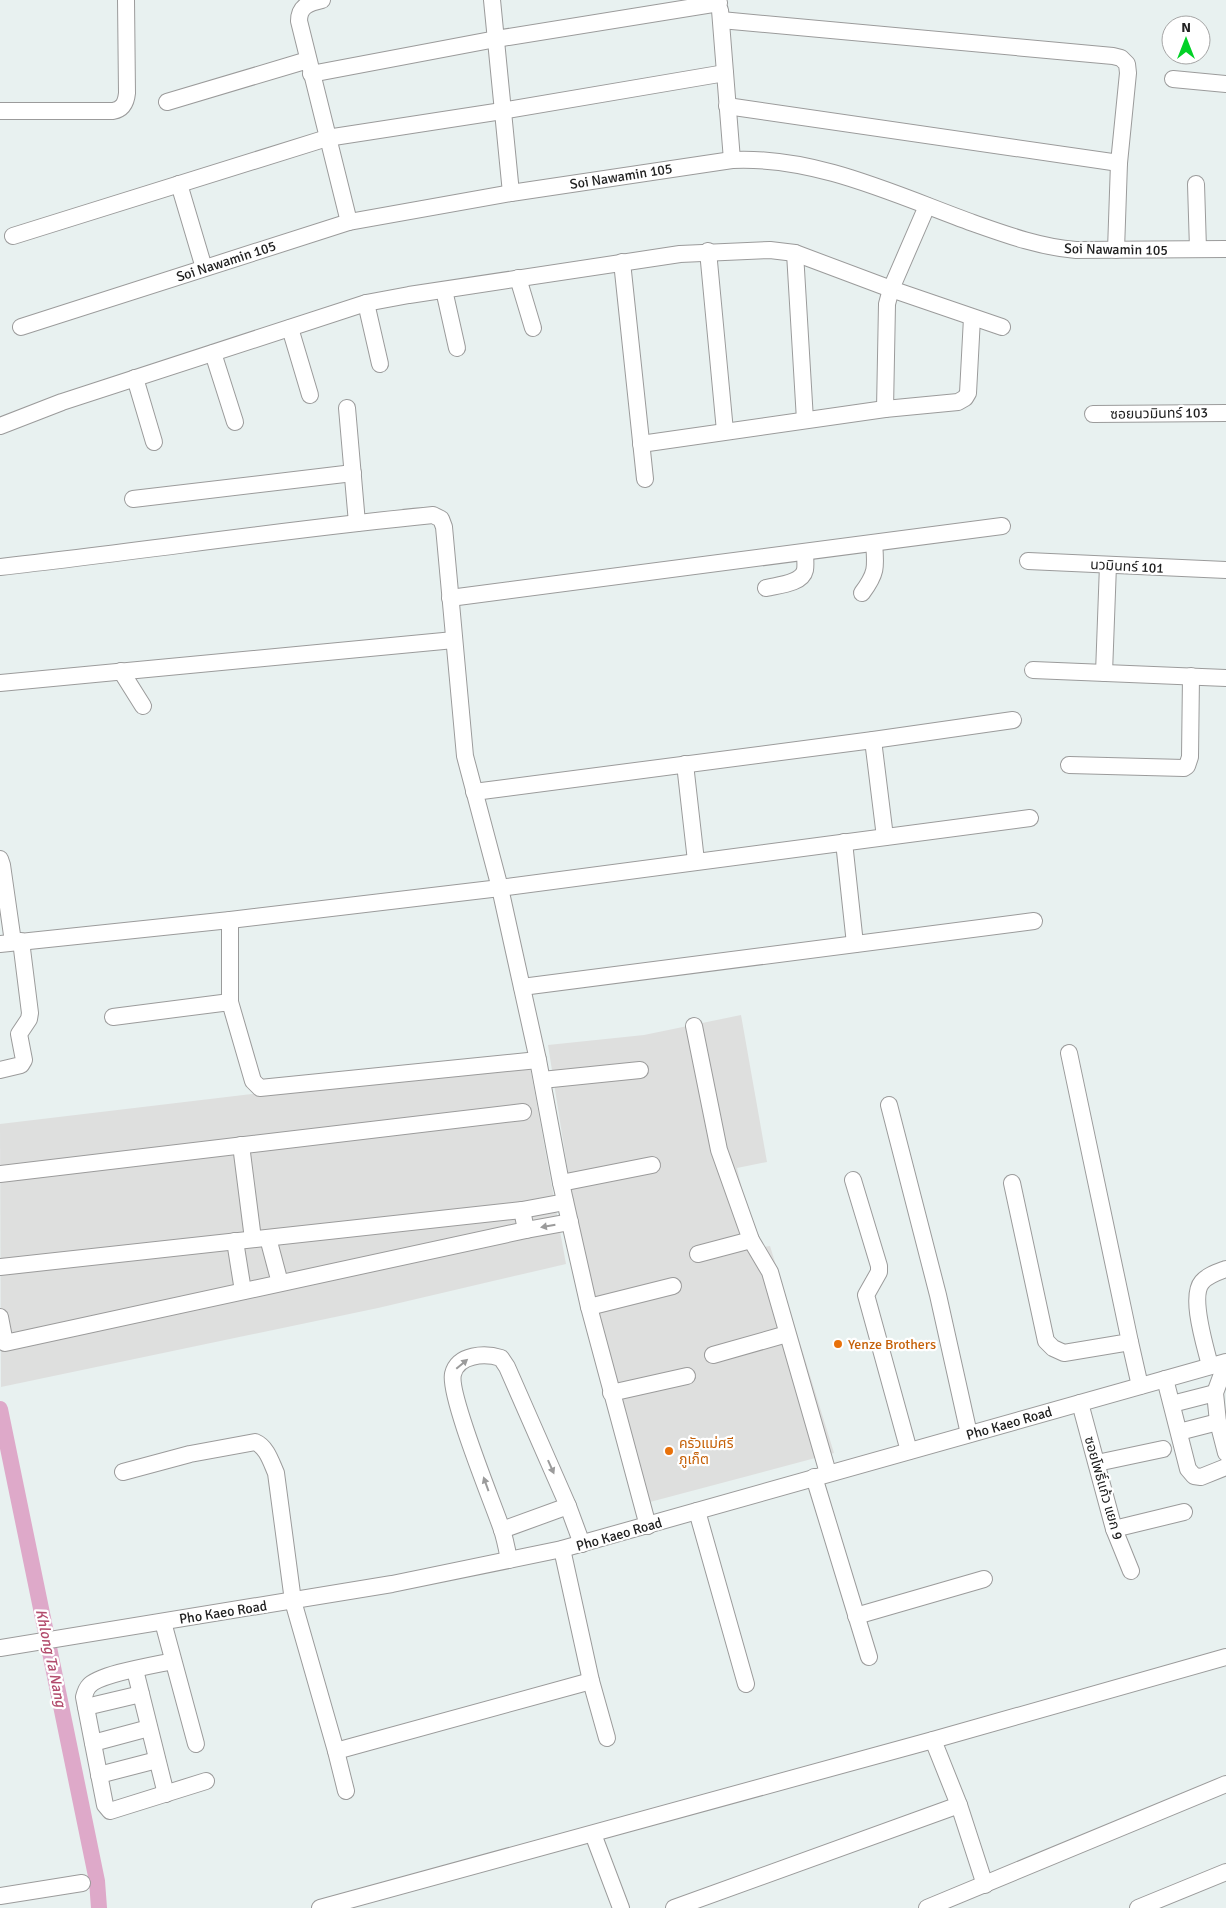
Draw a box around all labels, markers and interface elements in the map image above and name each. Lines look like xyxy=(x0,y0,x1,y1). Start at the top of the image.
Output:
north arrow xyxy=(1161,15,1211,65)
text: N xyxy=(1181,19,1191,36)
street label: Soi Nawamin 105 xyxy=(568,160,674,193)
street label: Soi Nawamin 105 xyxy=(174,237,278,286)
street label: Soi Nawamin 105 xyxy=(1064,240,1168,259)
street label: ซอยนวมินทร์ 103 xyxy=(1110,404,1208,423)
street label: นวมินทร์ 101 xyxy=(1090,556,1164,577)
one-way arrow xyxy=(540,1223,556,1231)
place label: Yenze Brothers xyxy=(848,1336,936,1353)
marker: Yenze Brothers xyxy=(832,1338,844,1350)
one-way arrow xyxy=(456,1358,469,1369)
street label: Pho Kaeo Road xyxy=(964,1403,1054,1444)
street label: ซอยโพธิ์เเก้ว แยก 9 xyxy=(1081,1434,1127,1542)
place label: ครัวแม่ศรี ภูเก็ต xyxy=(679,1435,734,1468)
marker: ครัวแม่ศรี ภูเก็ต xyxy=(663,1445,675,1457)
one-way arrow xyxy=(547,1460,555,1474)
one-way arrow xyxy=(482,1477,489,1492)
street label: Pho Kaeo Road xyxy=(574,1514,664,1555)
street label: Pho Kaeo Road xyxy=(178,1597,268,1628)
water label: Khlong Ta Nang xyxy=(32,1607,70,1710)

